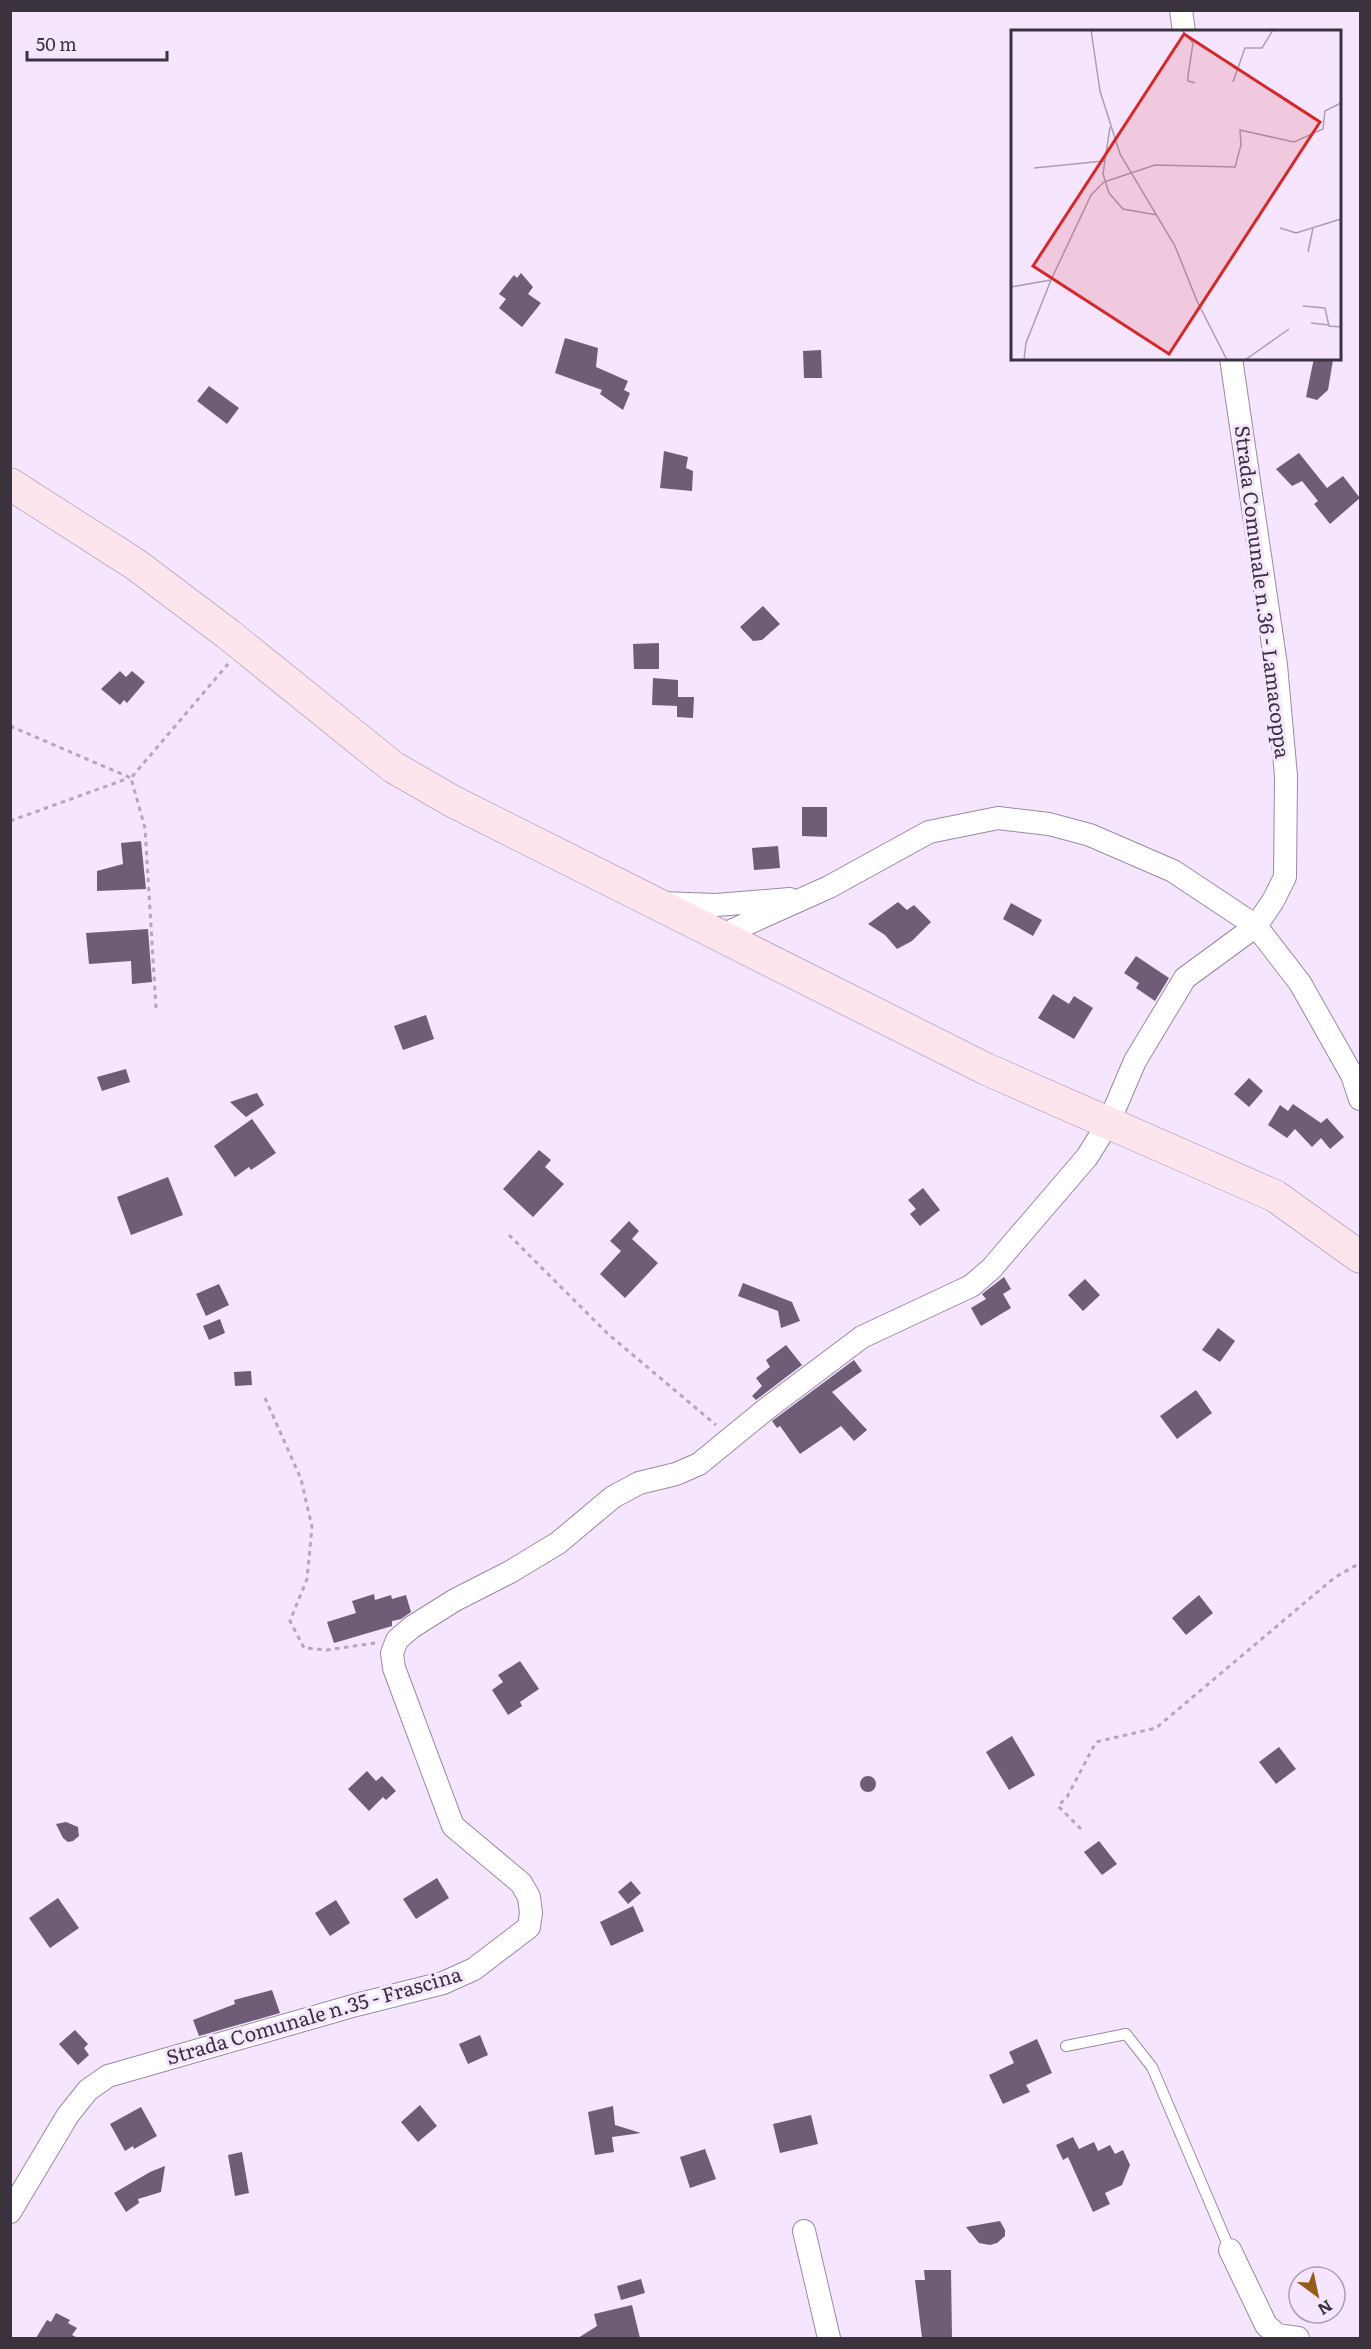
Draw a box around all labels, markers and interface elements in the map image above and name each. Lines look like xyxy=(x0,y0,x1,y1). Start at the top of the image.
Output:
scale bar xyxy=(27,24,166,62)
text: 50 m xyxy=(36,30,77,57)
inset map xyxy=(1011,30,1341,360)
street label: Strada Comunale n.36 - Lamacoppa xyxy=(1229,424,1299,760)
street label: Strada Comunale n.35 - Frascina xyxy=(162,1957,465,2071)
north arrow xyxy=(1287,2265,1347,2325)
text: N xyxy=(1314,2295,1338,2322)

